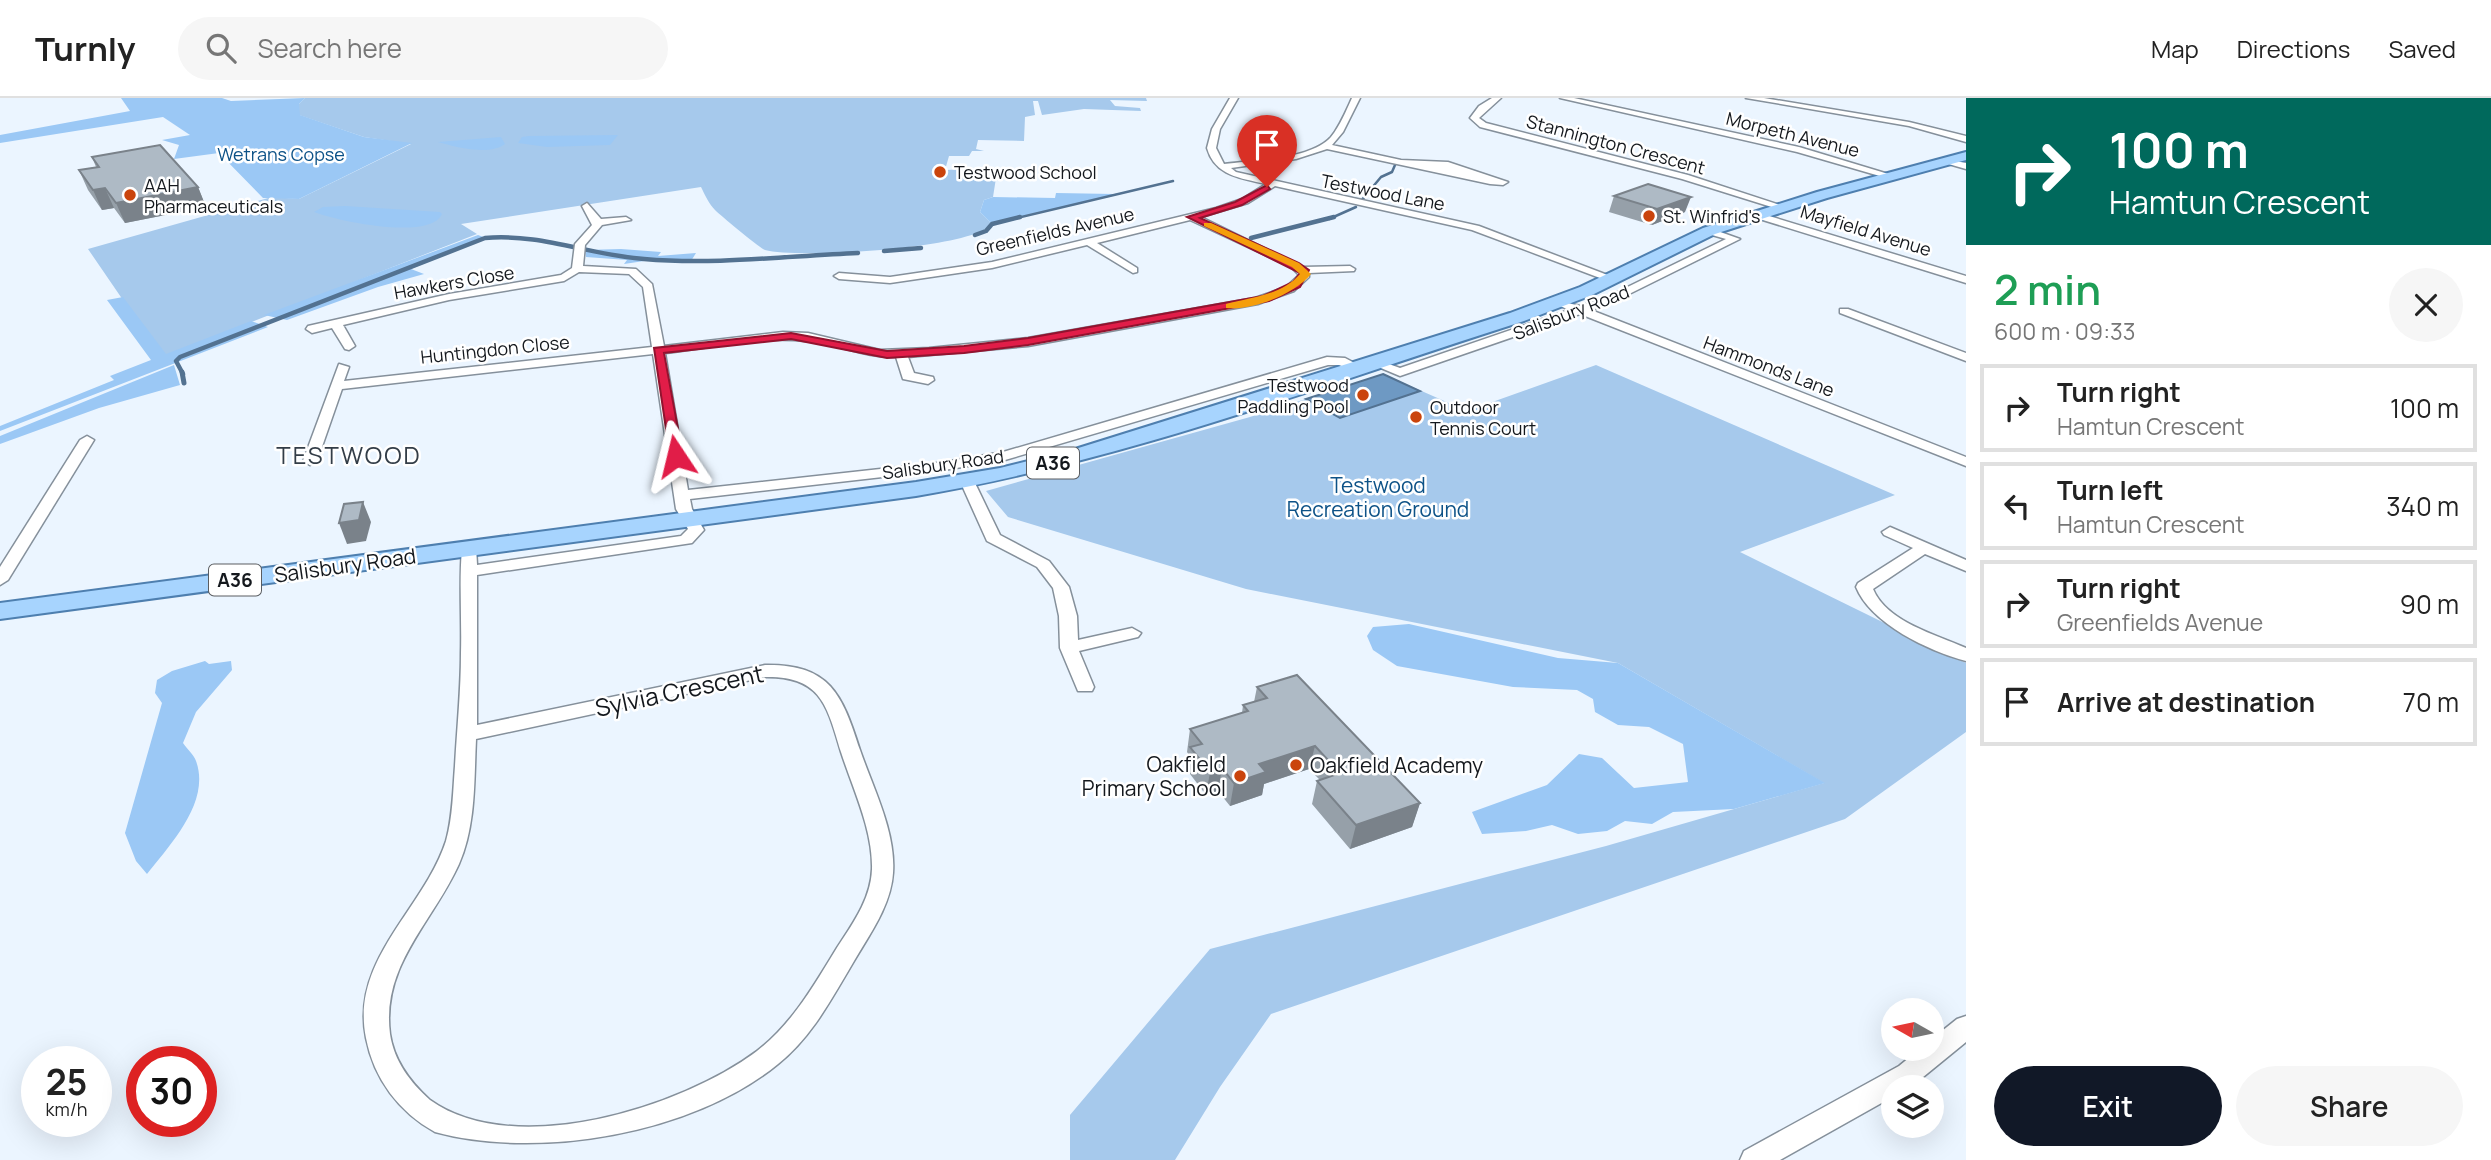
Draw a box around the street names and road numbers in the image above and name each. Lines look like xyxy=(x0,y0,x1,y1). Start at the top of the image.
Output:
street label: Morpeth Avenue xyxy=(1724,106,1862,162)
street label: Stannington Crescent xyxy=(1524,109,1708,179)
street label: Testwood Lane xyxy=(1319,168,1447,216)
street label: Mayfield Avenue xyxy=(1798,199,1934,261)
street label: Greenfields Avenue xyxy=(974,201,1136,261)
street label: Hawkers Close xyxy=(392,260,516,304)
street label: Salisbury Road xyxy=(1510,279,1632,345)
street label: Huntingdon Close xyxy=(419,329,571,369)
street label: Hammonds Lane xyxy=(1700,330,1838,402)
street label: Salisbury Road xyxy=(881,444,1005,484)
road number: A36 xyxy=(1027,448,1079,478)
street label: Salisbury Road xyxy=(272,541,418,589)
road number: A36 xyxy=(209,565,261,596)
street label: Sylvia Crescent xyxy=(592,656,766,724)

